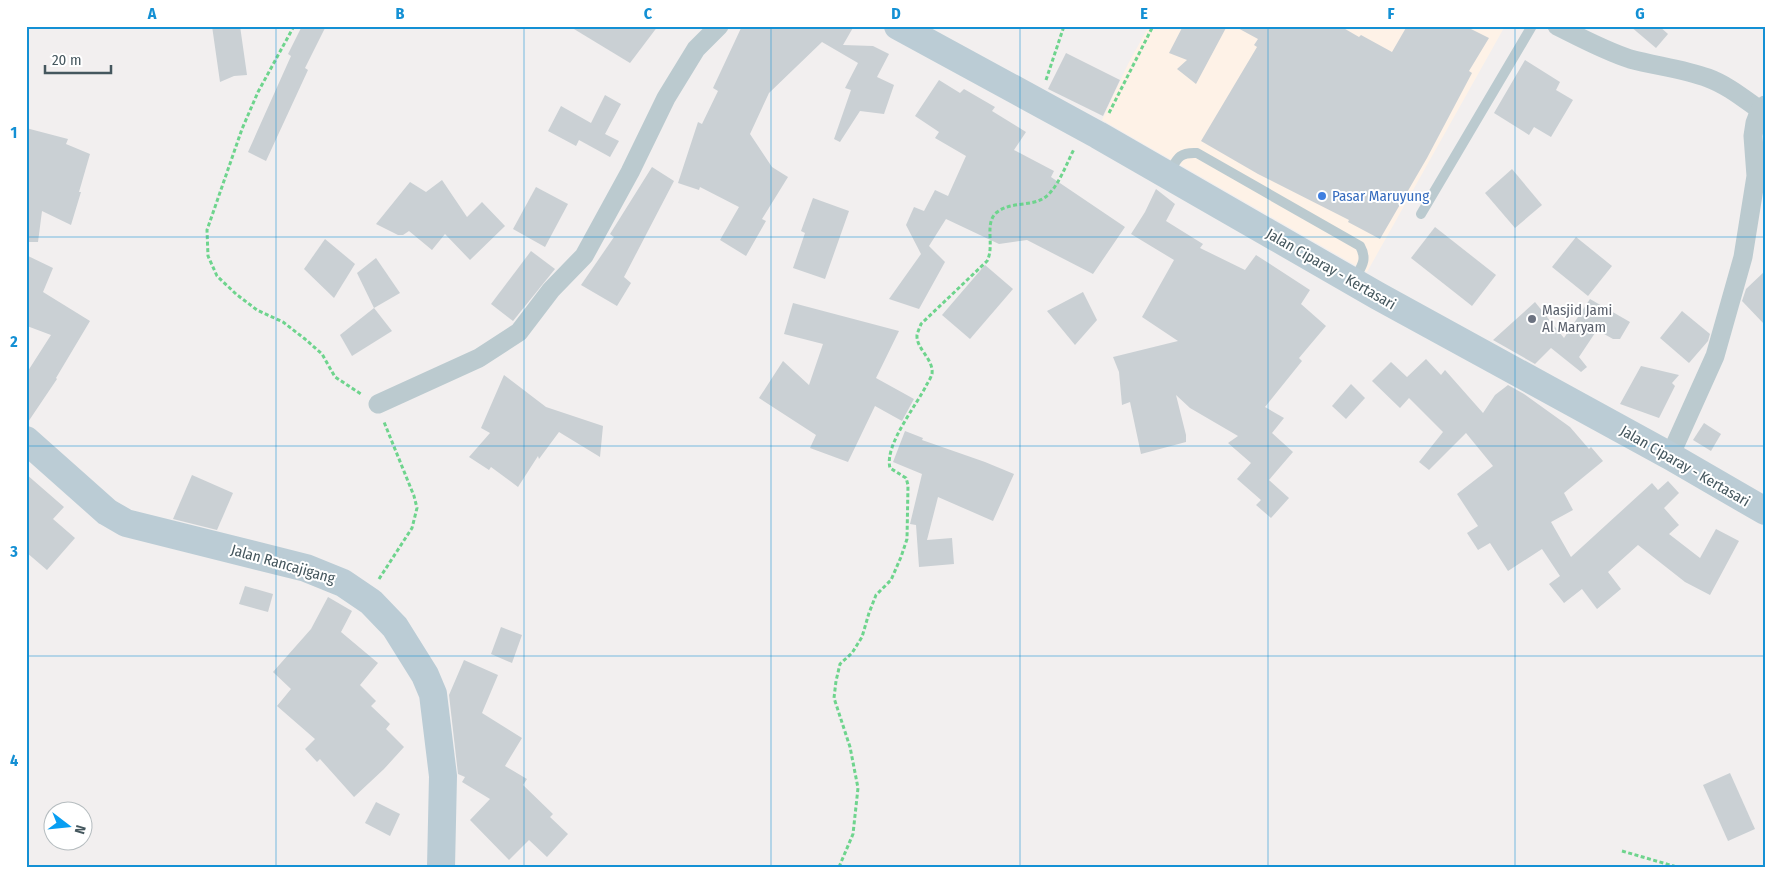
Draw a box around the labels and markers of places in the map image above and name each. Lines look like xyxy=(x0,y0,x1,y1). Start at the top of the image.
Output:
place label: Pasar Maruyung xyxy=(1332,187,1429,205)
marker: Pasar Maruyung xyxy=(1316,190,1328,202)
place label: Masjid Jami Al Maryam xyxy=(1542,301,1612,336)
marker: Masjid Jami Al Maryam xyxy=(1526,313,1538,325)

